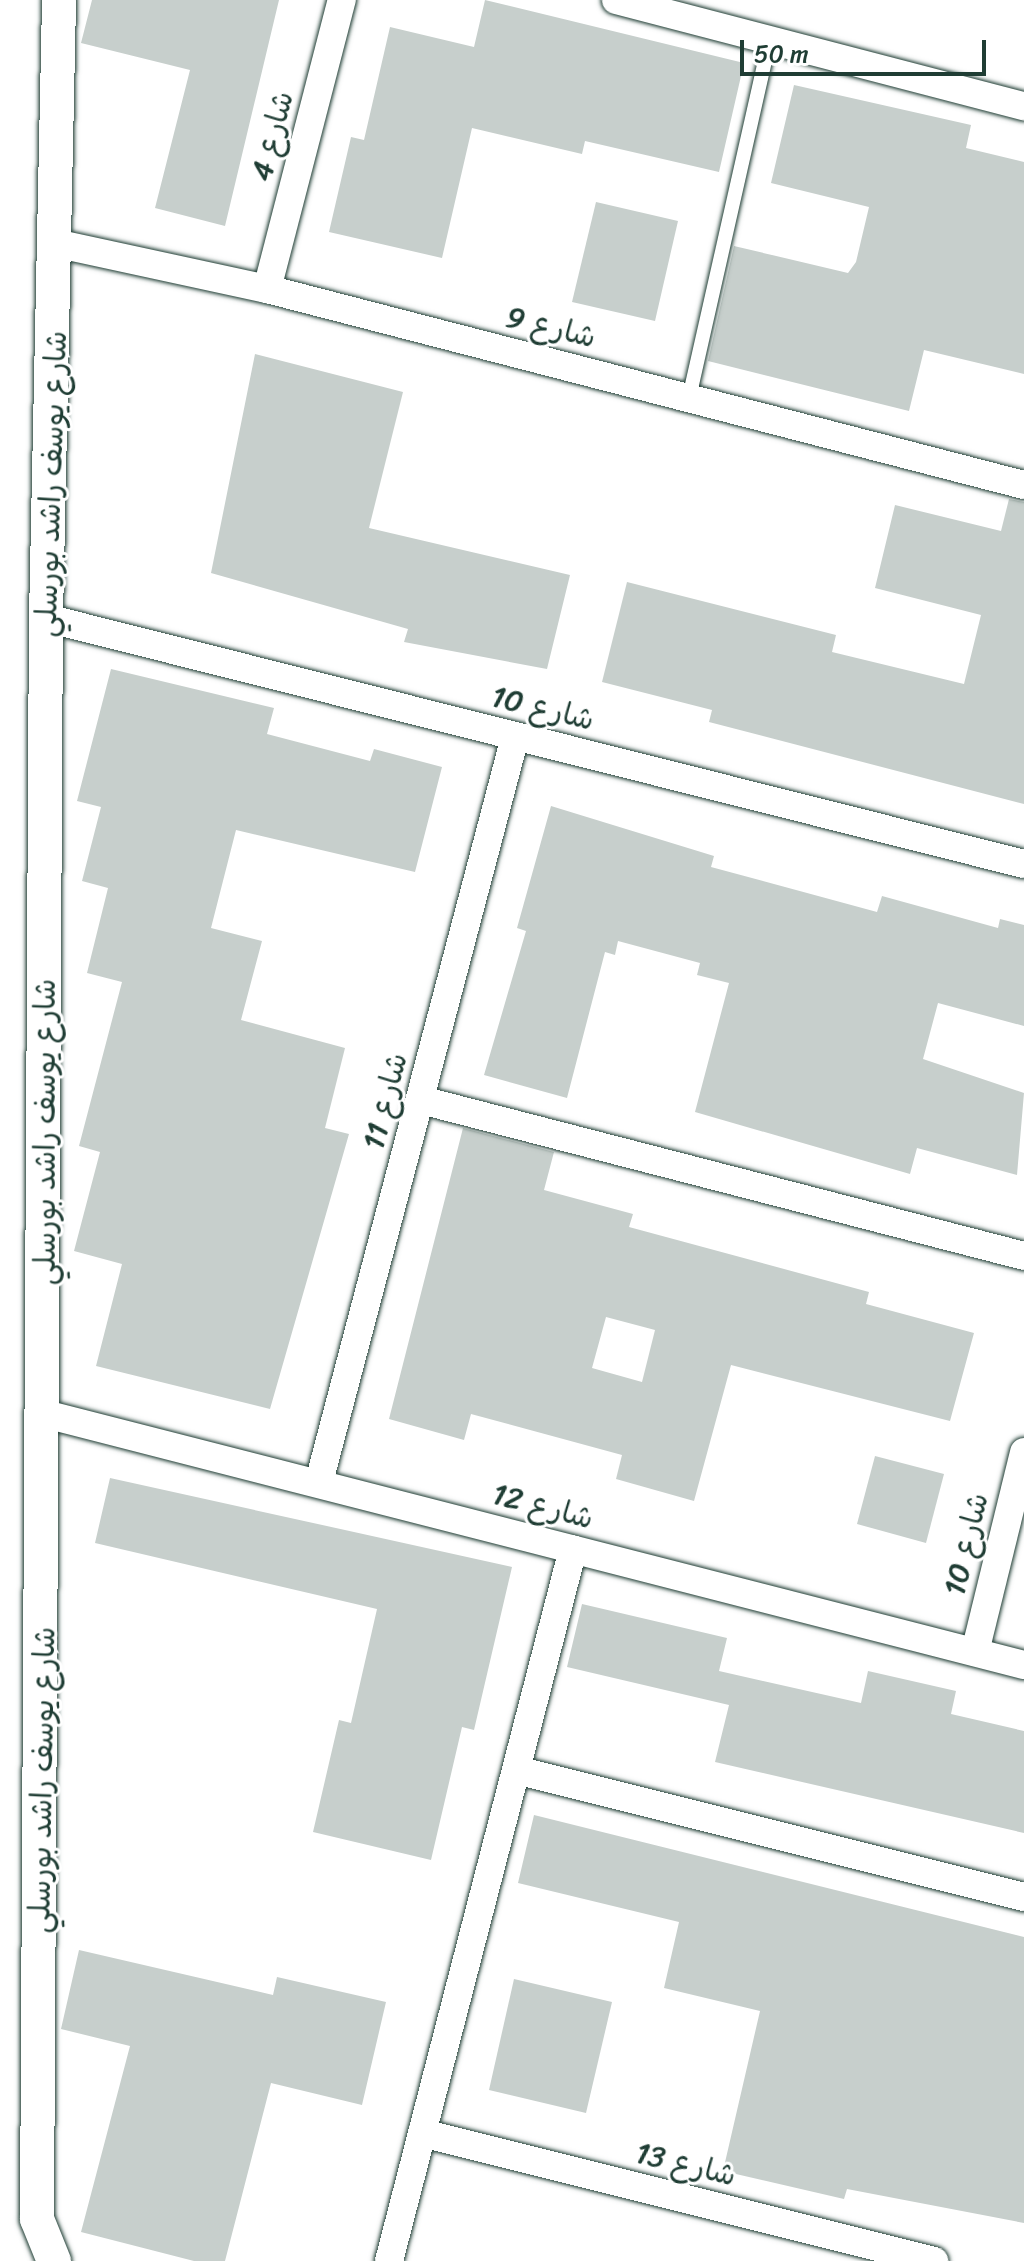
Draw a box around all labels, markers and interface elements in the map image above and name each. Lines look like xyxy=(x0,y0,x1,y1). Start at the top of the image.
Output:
scale bar xyxy=(744,24,990,74)
text: 50 m xyxy=(754,33,809,75)
street label: شارع 4 xyxy=(243,87,301,185)
street label: شارع 9 xyxy=(502,299,600,355)
street label: شارع يوسف راشد بورسلي xyxy=(28,330,74,638)
street label: شارع 10 xyxy=(488,678,598,738)
street label: شارع يوسف راشد بورسلي xyxy=(27,979,63,1285)
street label: شارع 11 xyxy=(355,1049,415,1153)
street label: شارع 12 xyxy=(489,1475,597,1537)
street label: شارع 10 xyxy=(936,1489,996,1599)
street label: شارع يوسف راشد بورسلي xyxy=(21,1626,63,1934)
street label: شارع 13 xyxy=(632,2134,740,2194)

